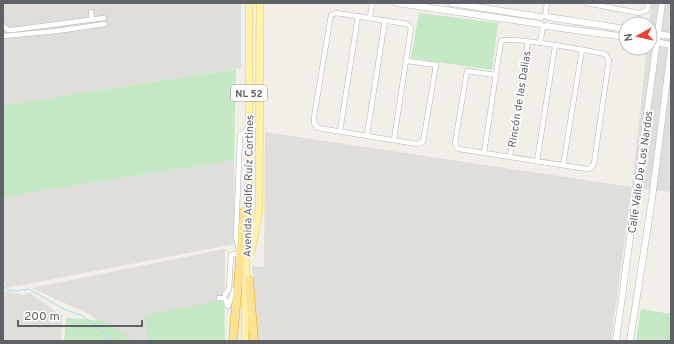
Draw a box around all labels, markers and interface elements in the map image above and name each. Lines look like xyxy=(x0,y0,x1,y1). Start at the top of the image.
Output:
north arrow xyxy=(618,16,658,56)
text: N xyxy=(622,32,637,42)
street label: Rincón de las Dalias xyxy=(505,50,535,149)
road number: NL 52 xyxy=(231,85,267,101)
street label: Calle Valle De Los Nardos xyxy=(625,110,657,234)
street label: Avenida Adolfo Ruíz Cortines xyxy=(241,115,257,257)
scale bar xyxy=(18,302,142,328)
text: 200 m xyxy=(24,309,60,325)

